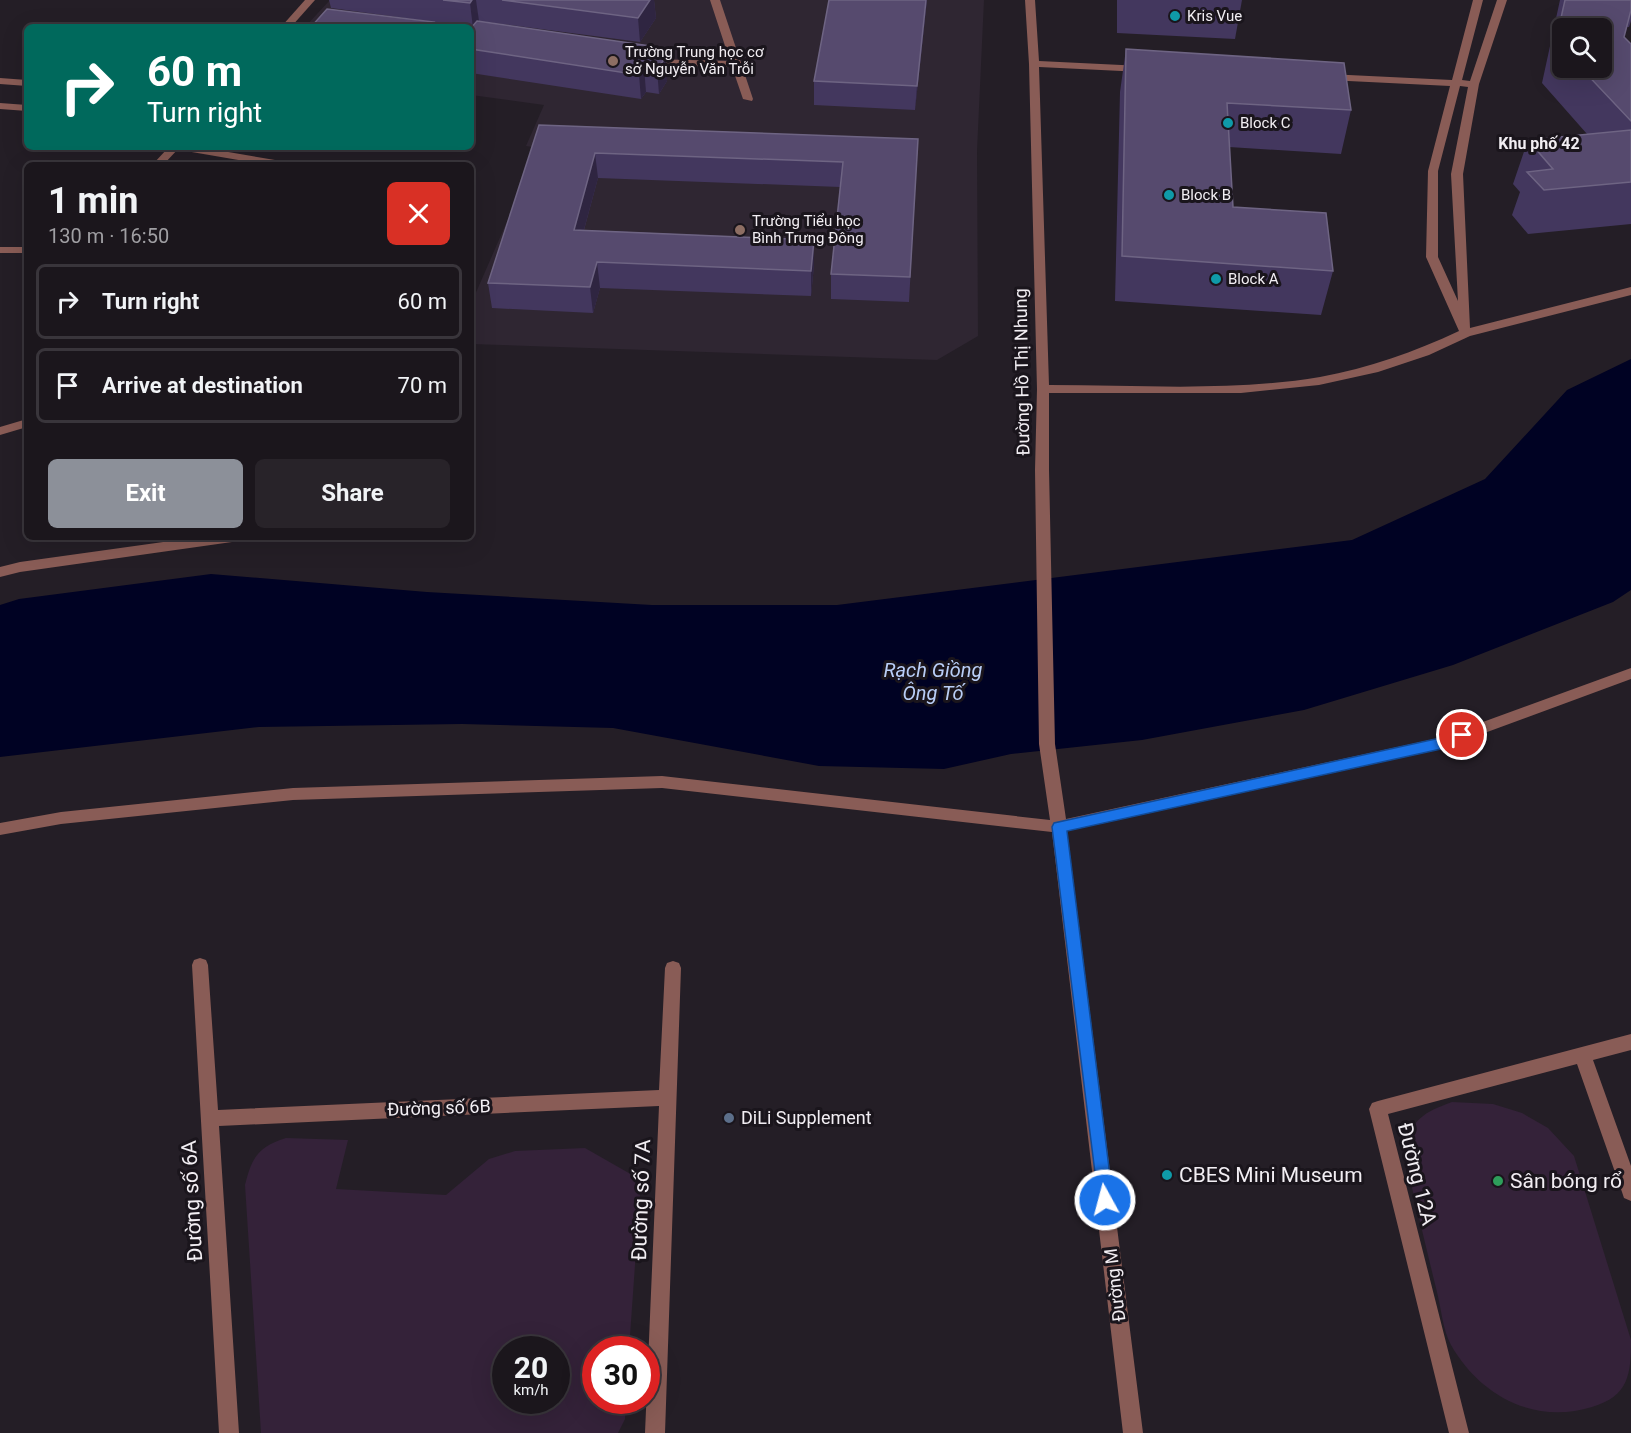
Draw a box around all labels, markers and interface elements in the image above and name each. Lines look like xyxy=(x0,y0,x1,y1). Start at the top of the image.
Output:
place label: Kris Vue xyxy=(1187,7,1242,25)
marker: Kris Vue xyxy=(1168,9,1182,23)
map controls xyxy=(1552,18,1612,78)
button: search xyxy=(1552,18,1612,78)
place label: Trường Trung học cơ sở Nguyễn Văn Trỗi xyxy=(625,43,764,78)
text: 60 m xyxy=(147,47,242,96)
icon: right xyxy=(48,48,126,126)
marker: Trường Trung học cơ sở Nguyễn Văn Trỗi xyxy=(606,54,620,68)
text: Turn right xyxy=(147,97,262,129)
place label: Block C xyxy=(1240,114,1291,132)
marker: Block C xyxy=(1221,116,1235,130)
district label: Khu phố 42 xyxy=(1498,134,1580,153)
text: 1 min xyxy=(48,180,139,222)
button: close xyxy=(387,182,450,245)
place label: Block B xyxy=(1181,186,1231,204)
marker: Block B xyxy=(1162,188,1176,202)
place label: Trường Tiểu học Bình Trưng Đông xyxy=(752,212,864,247)
marker: Trường Tiểu học Bình Trưng Đông xyxy=(733,223,747,237)
text: 130 m · 16:50 xyxy=(48,224,169,248)
place label: Block A xyxy=(1228,270,1279,288)
marker: Block A xyxy=(1209,272,1223,286)
icon: right xyxy=(51,285,84,318)
street label: Đường Hồ Thị Nhung xyxy=(1010,288,1033,456)
text: Turn right xyxy=(102,289,199,314)
text: 60 m xyxy=(398,289,447,314)
icon: arrive xyxy=(51,369,84,402)
text: Arrive at destination xyxy=(102,373,303,398)
text: 70 m xyxy=(398,373,447,398)
button: Exit xyxy=(48,459,243,528)
button: Share xyxy=(255,459,450,528)
water label: Rạch Giồng Ông Tố xyxy=(884,658,983,705)
pin xyxy=(1436,709,1487,760)
icon: arrive xyxy=(1445,718,1478,751)
street label: Đường số 6B xyxy=(387,1095,491,1120)
place label: DiLi Supplement xyxy=(741,1107,872,1128)
marker: DiLi Supplement xyxy=(722,1111,736,1125)
street label: Đường 12A xyxy=(1393,1120,1441,1228)
street label: Đường số 7A xyxy=(627,1139,655,1261)
street label: Đường số 6A xyxy=(177,1140,207,1262)
place label: CBES Mini Museum xyxy=(1179,1163,1363,1187)
position arrow xyxy=(1073,1168,1137,1232)
marker: CBES Mini Museum xyxy=(1160,1168,1174,1182)
place label: Sân bóng rổ xyxy=(1510,1169,1622,1193)
marker: Sân bóng rổ xyxy=(1491,1174,1505,1188)
street label: Đường M xyxy=(1100,1247,1129,1323)
speed limit sign: 30 xyxy=(582,1336,660,1414)
text: 20 xyxy=(514,1350,548,1385)
text: km/h xyxy=(513,1381,549,1399)

